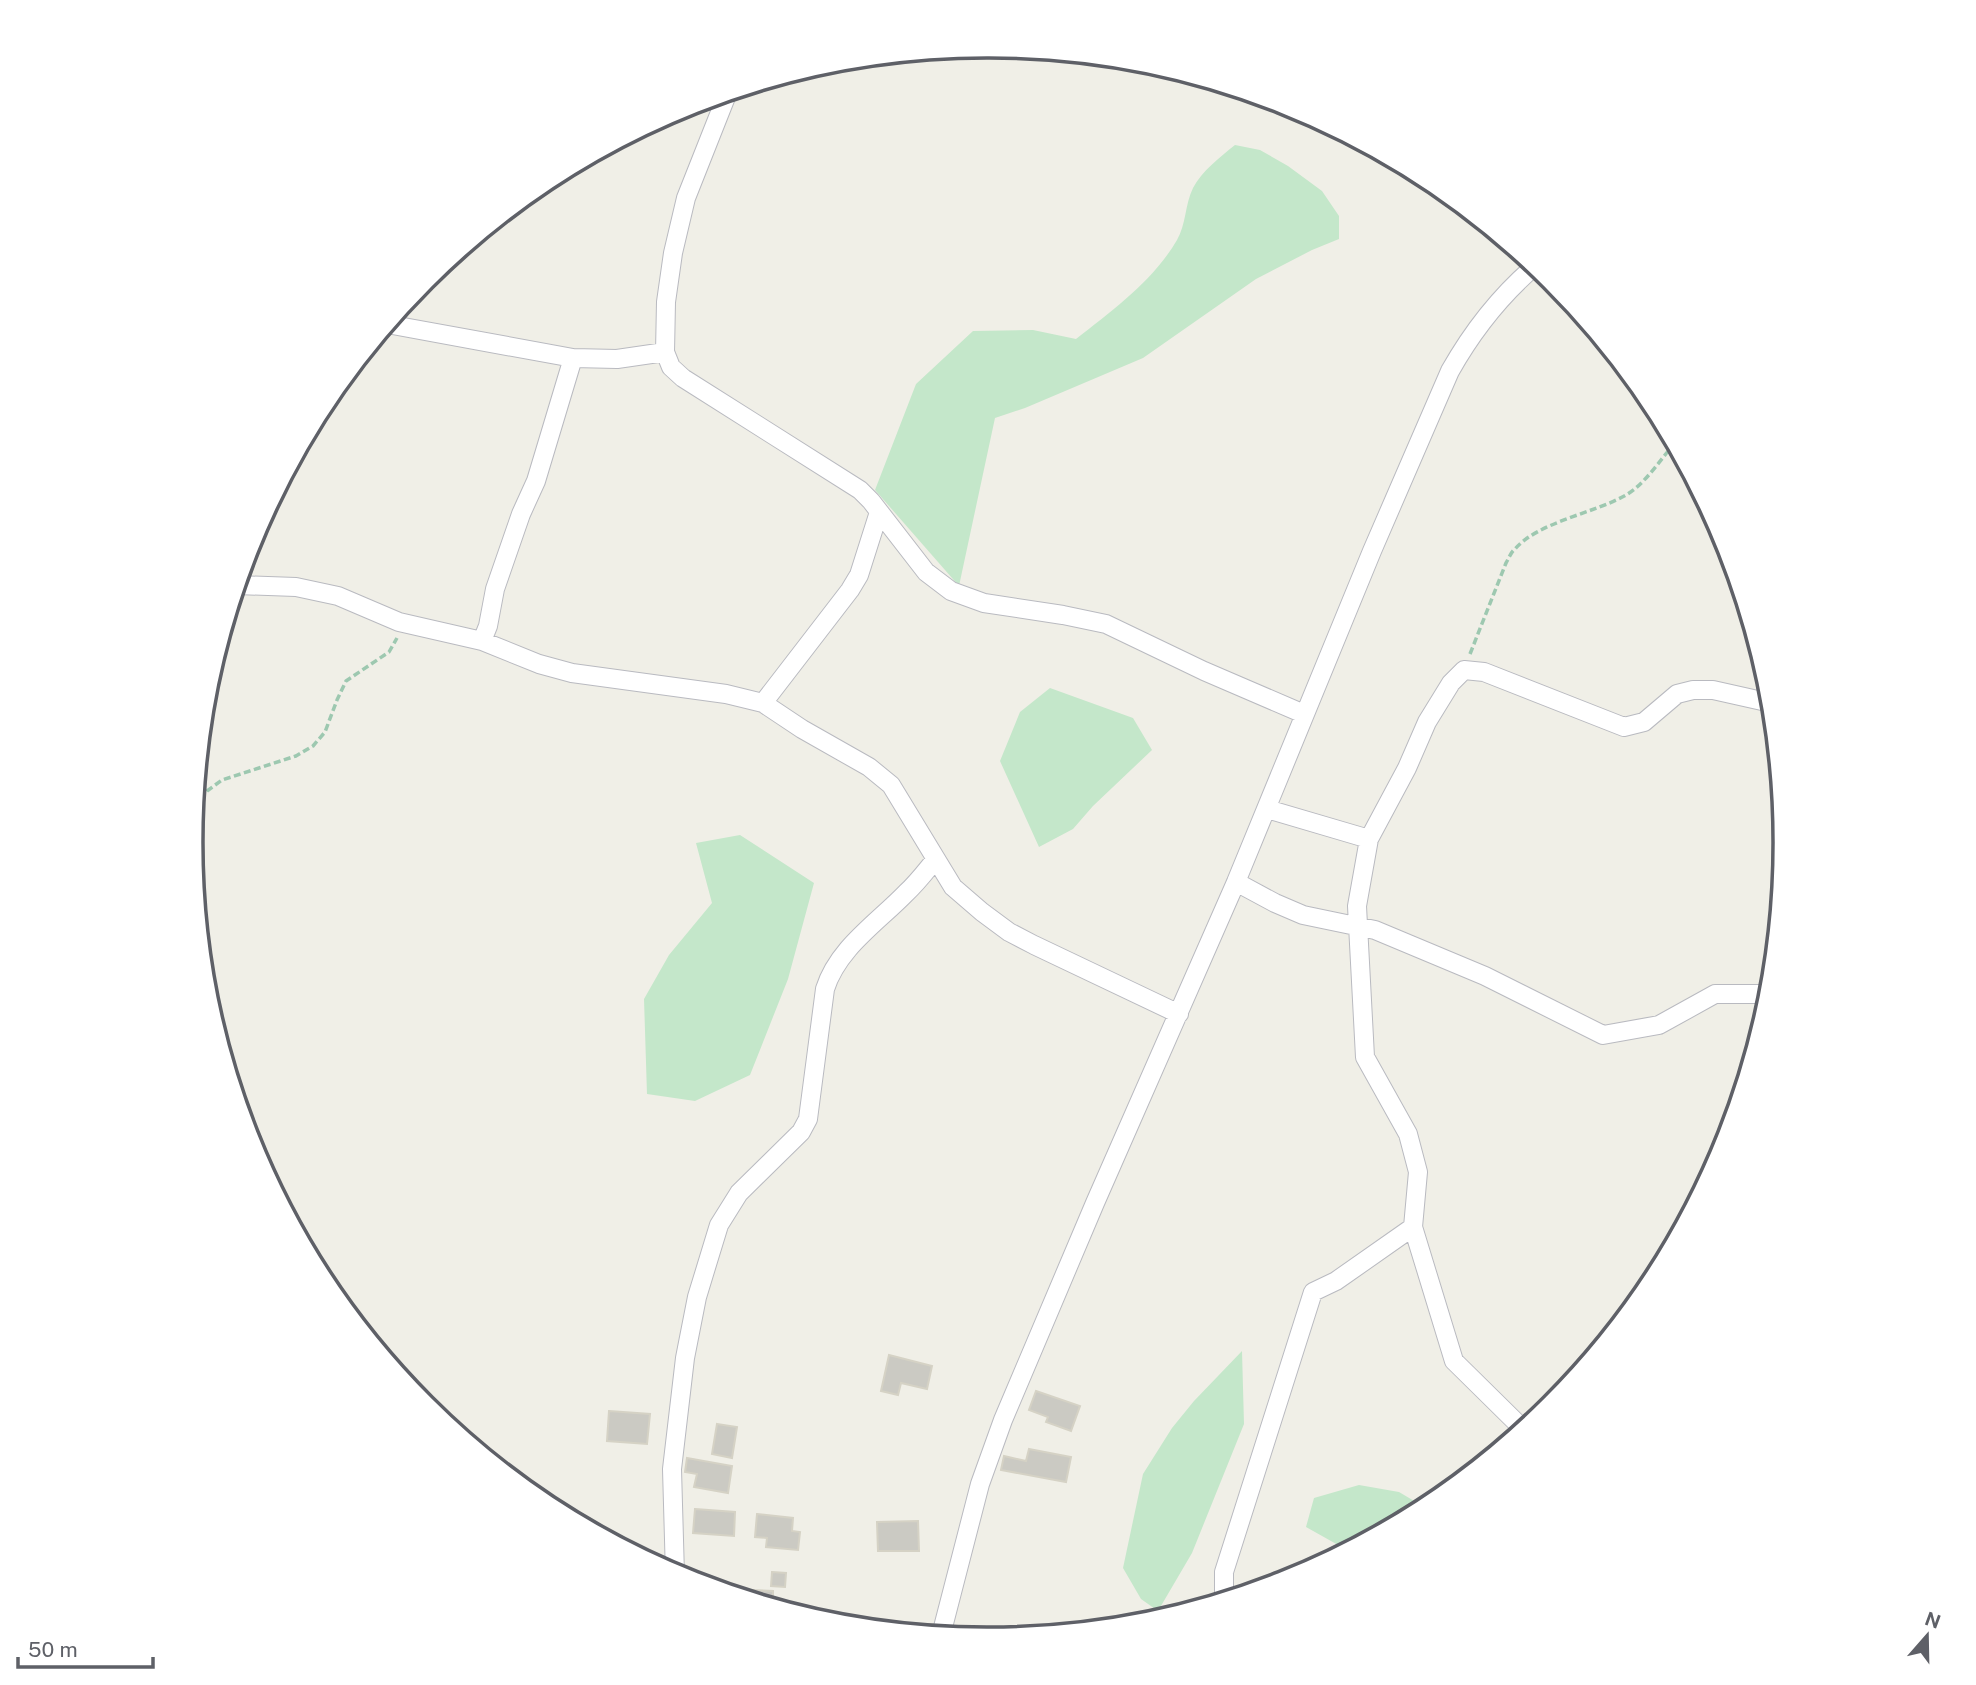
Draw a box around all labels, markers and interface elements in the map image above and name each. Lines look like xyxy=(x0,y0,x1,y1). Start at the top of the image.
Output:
north arrow xyxy=(1892,1601,1962,1671)
text: N xyxy=(1922,1607,1944,1633)
scale bar xyxy=(18,1626,152,1670)
text: 50 m xyxy=(28,1637,78,1662)

